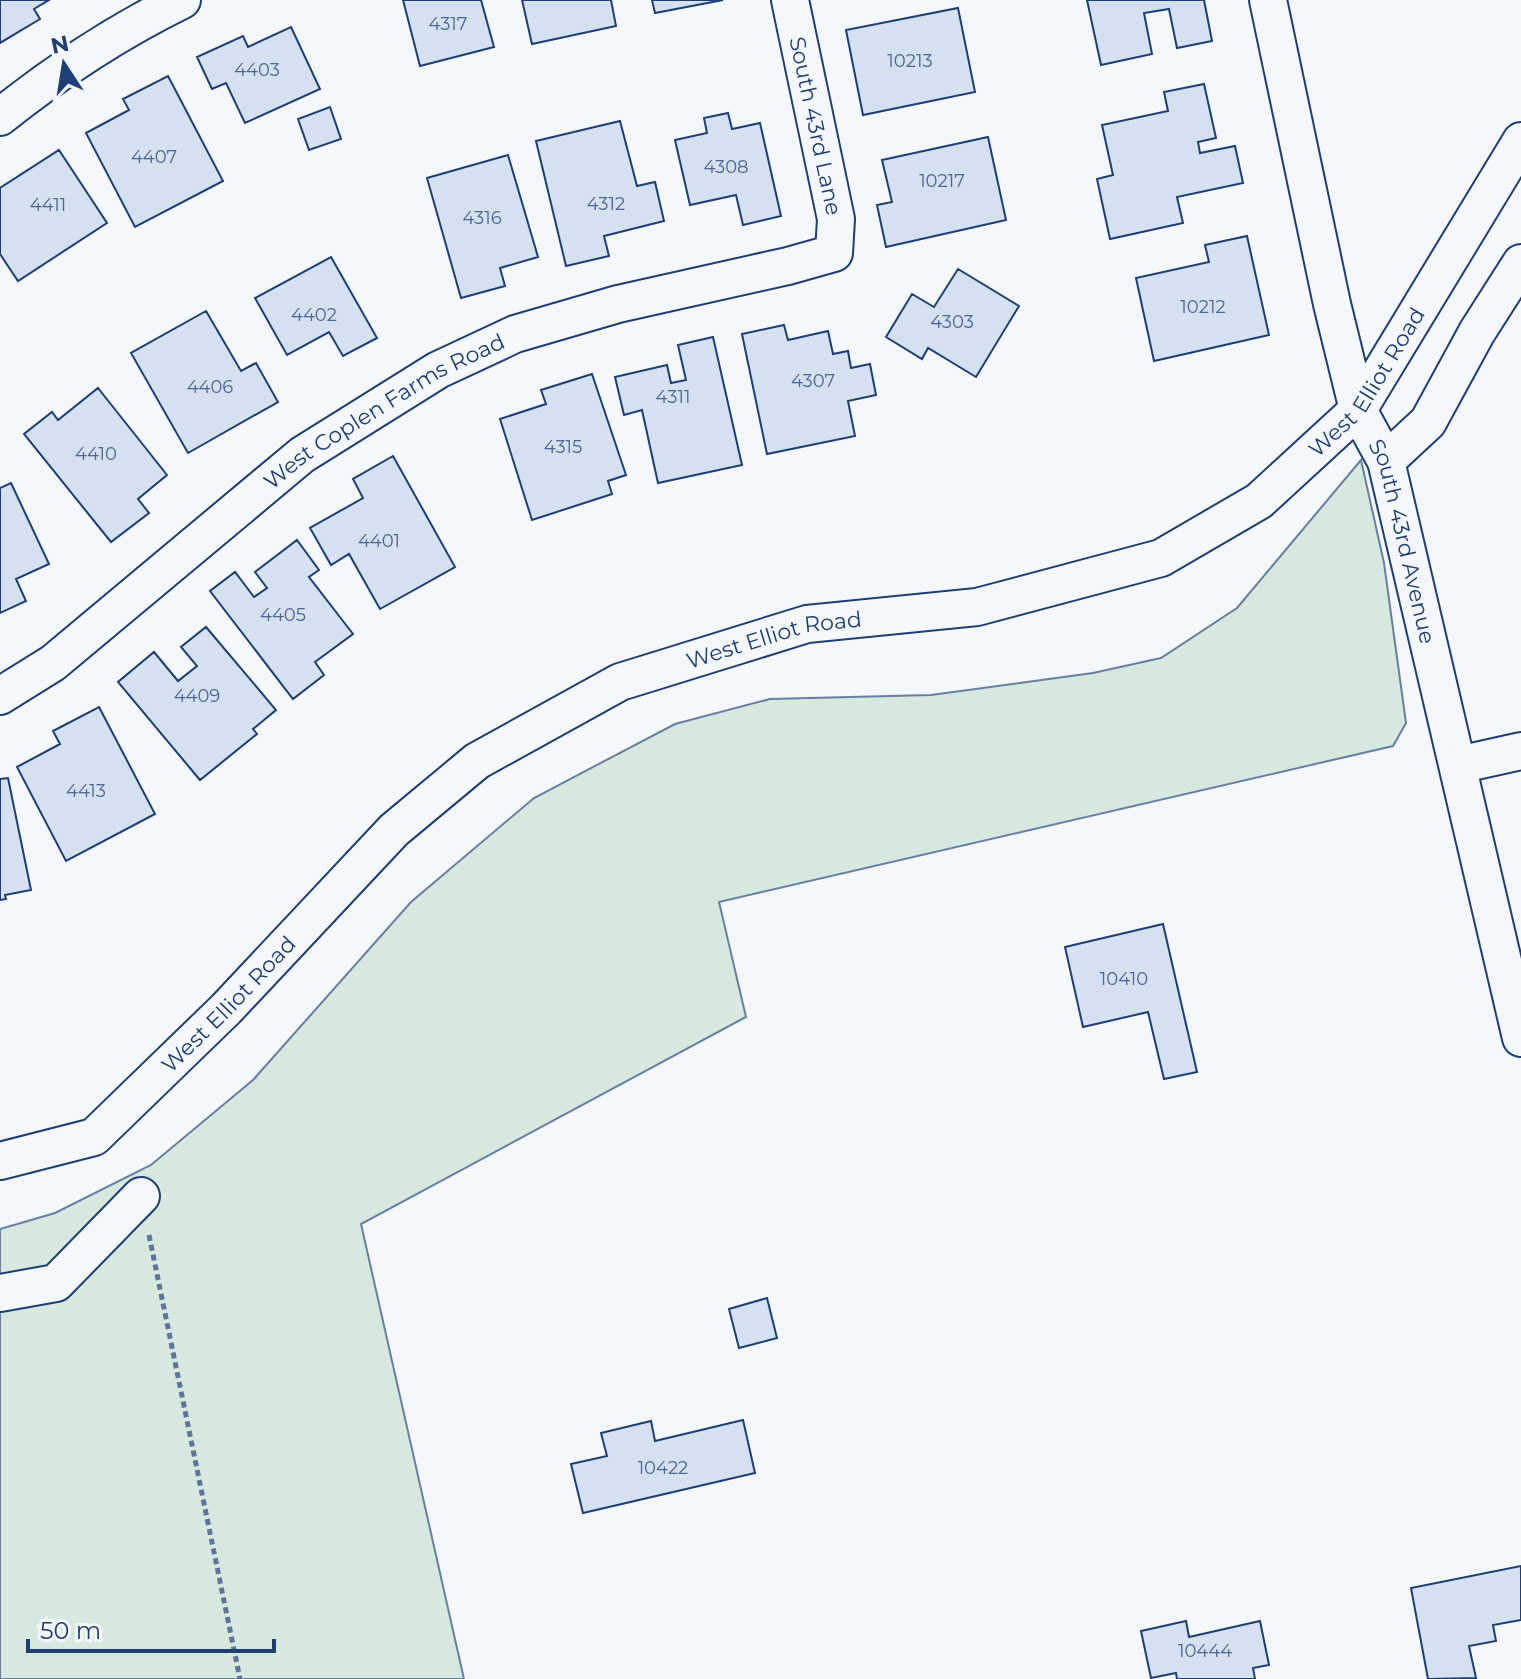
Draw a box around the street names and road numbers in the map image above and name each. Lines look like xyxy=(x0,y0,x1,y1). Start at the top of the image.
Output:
street label: South 43rd Lane xyxy=(783,34,848,218)
street label: West Elliot Road xyxy=(1303,303,1431,463)
street label: West Coplen Farms Road xyxy=(258,328,509,495)
street label: South 43rd Avenue xyxy=(1363,434,1441,647)
street label: West Elliot Road xyxy=(683,606,863,675)
street label: West Elliot Road xyxy=(156,931,301,1078)

